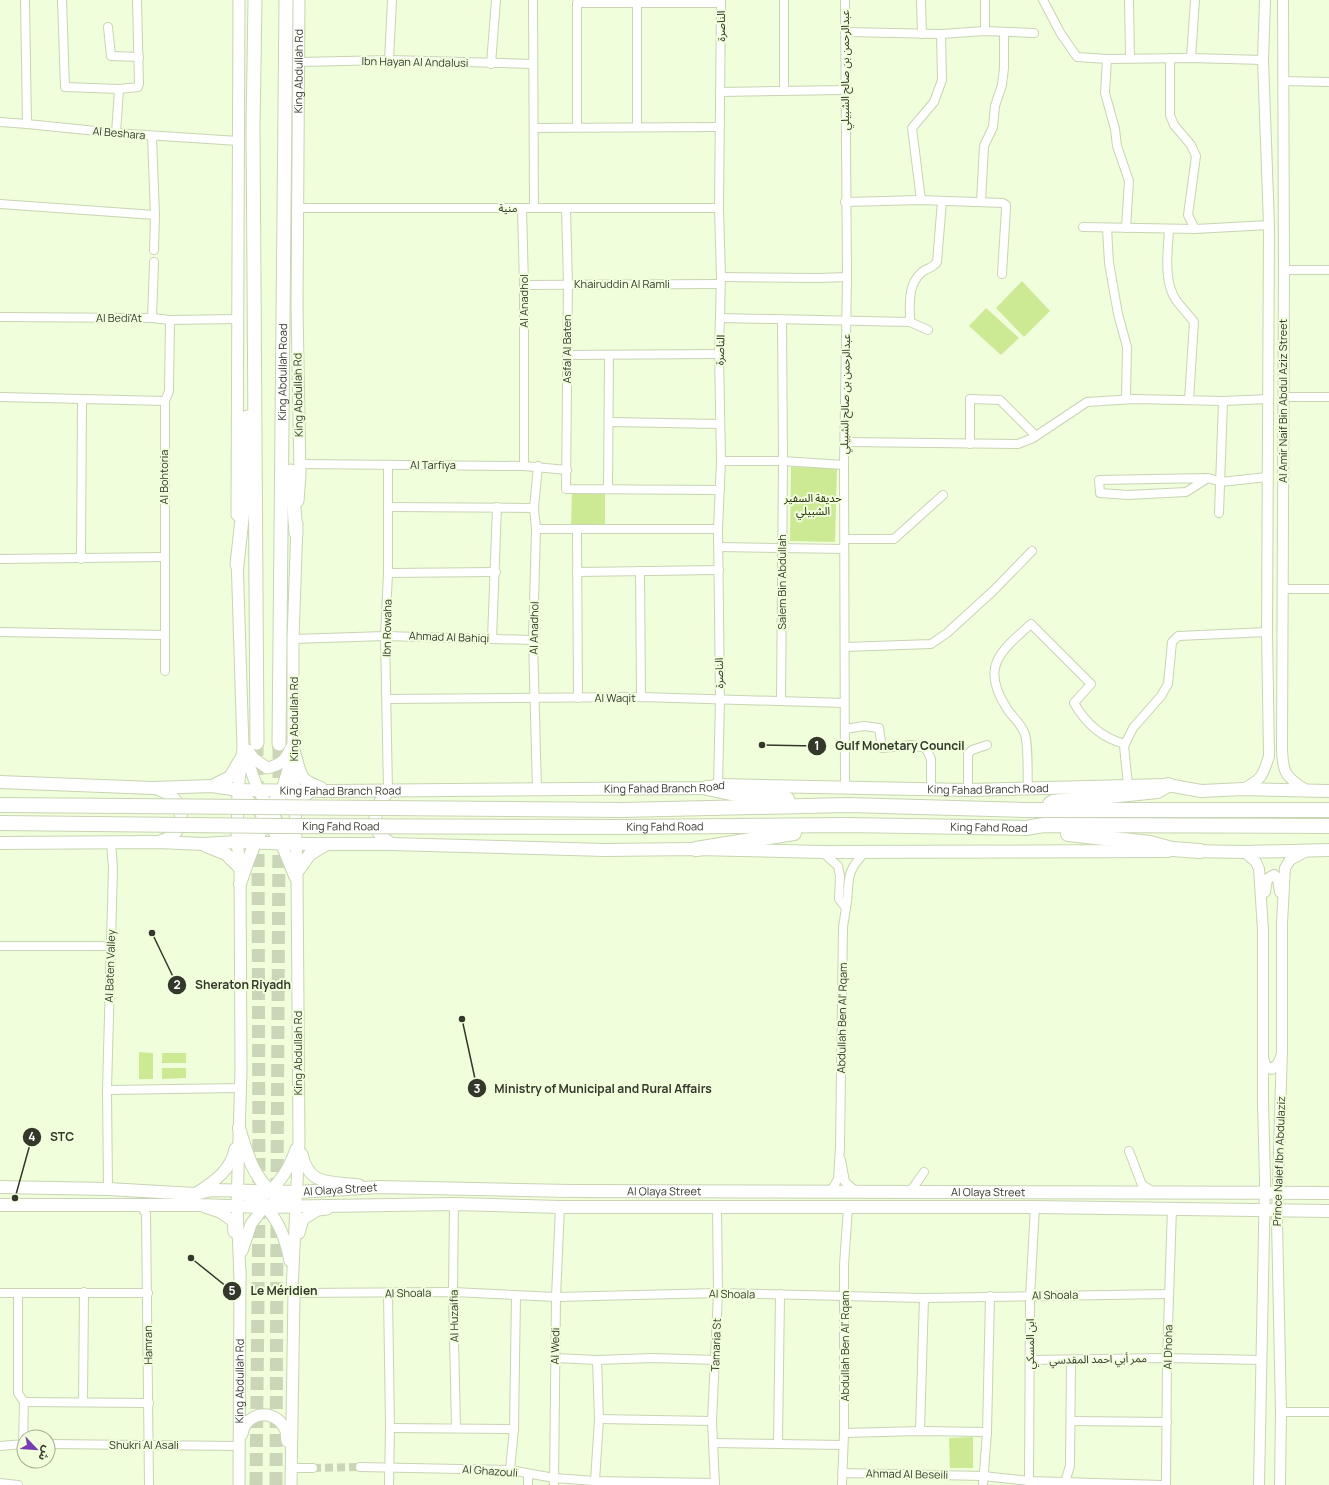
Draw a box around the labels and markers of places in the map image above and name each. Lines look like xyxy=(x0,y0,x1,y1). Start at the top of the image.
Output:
callout: Gulf Monetary Council xyxy=(807,734,972,758)
callout: Sheraton Riyadh xyxy=(167,973,299,997)
callout: Ministry of Municipal and Rural Affairs xyxy=(467,1076,720,1100)
callout: STC xyxy=(22,1125,82,1149)
callout: Le Méridien xyxy=(222,1279,325,1303)

